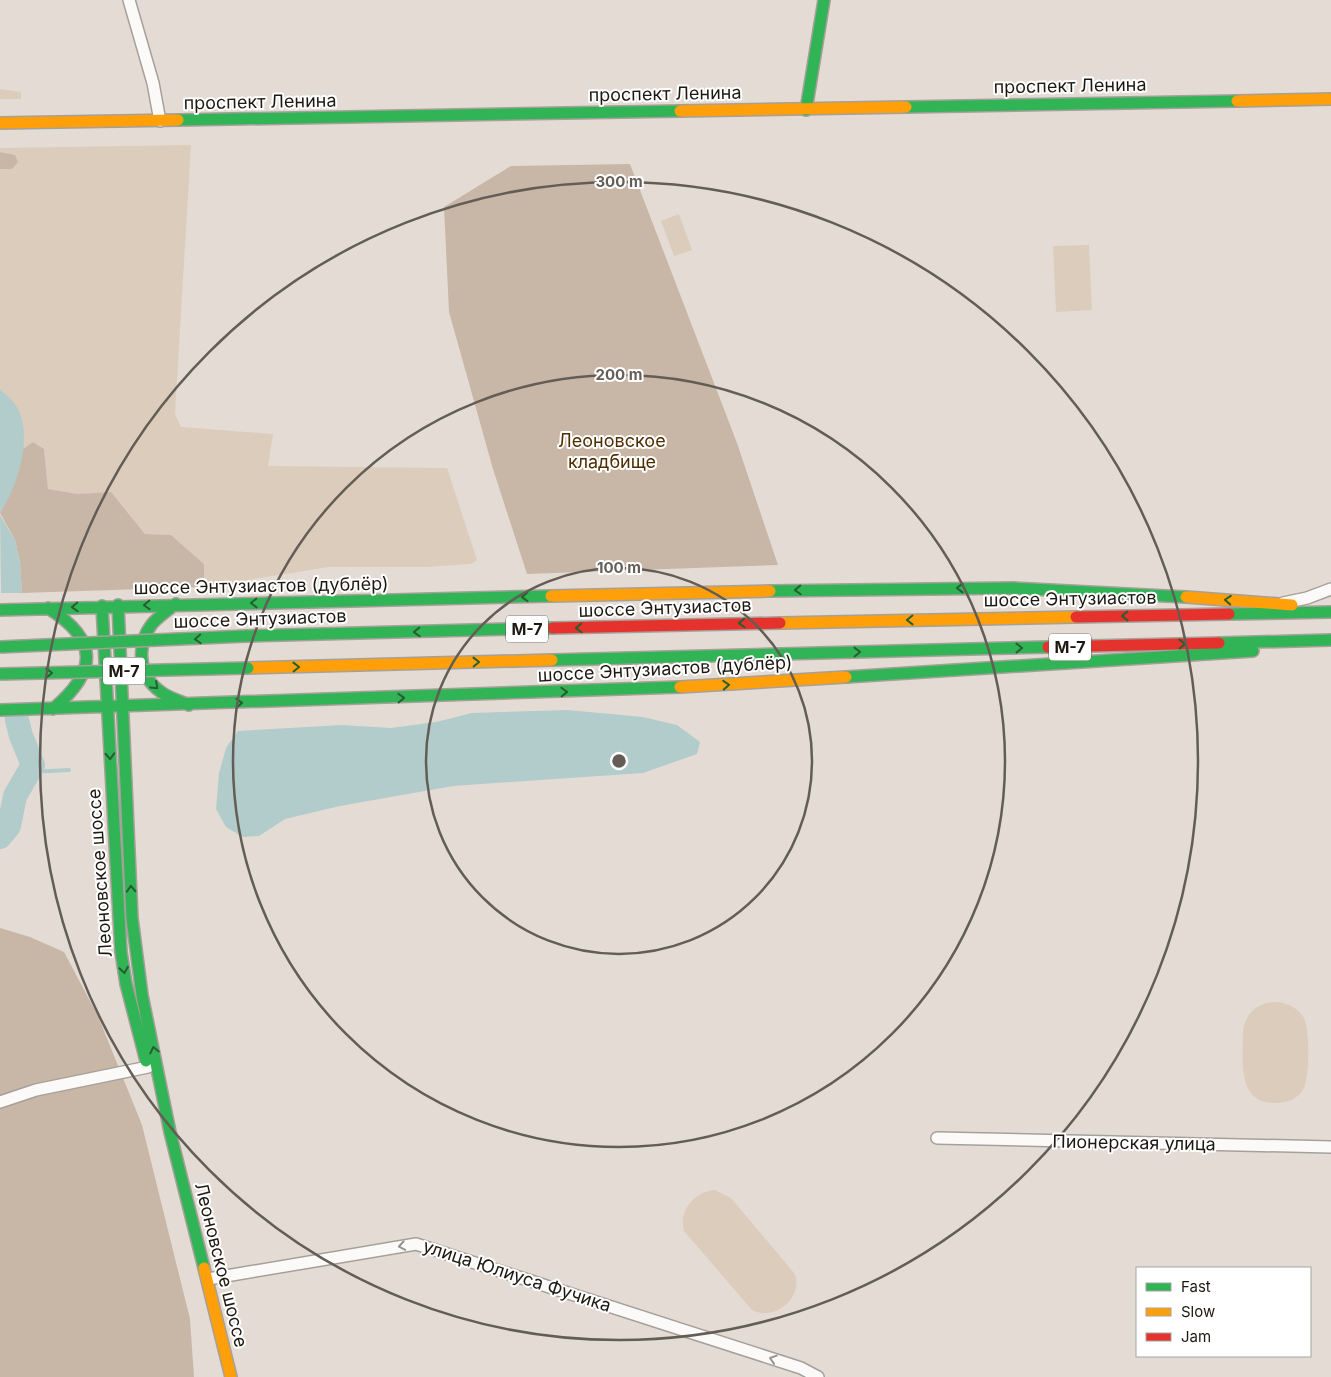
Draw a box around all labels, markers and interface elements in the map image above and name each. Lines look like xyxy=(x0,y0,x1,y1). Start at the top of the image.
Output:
street label: проспект Ленина xyxy=(993,74,1147,97)
street label: проспект Ленина xyxy=(588,82,742,105)
street label: проспект Ленина xyxy=(183,90,337,113)
text: 300 m xyxy=(595,172,643,191)
text: 200 m xyxy=(596,365,642,384)
park label: Леоновское кладбище xyxy=(558,430,666,472)
text: 100 m xyxy=(597,558,641,577)
street label: шоссе Энтузиастов (дублёр) xyxy=(133,573,389,598)
one-way arrow xyxy=(956,583,964,593)
one-way arrow xyxy=(794,585,802,595)
street label: шоссе Энтузиастов xyxy=(983,586,1157,611)
one-way arrow xyxy=(521,592,529,603)
street label: шоссе Энтузиастов xyxy=(578,594,752,621)
one-way arrow xyxy=(1223,595,1231,606)
one-way arrow xyxy=(250,598,258,608)
one-way arrow xyxy=(143,599,151,610)
one-way arrow xyxy=(71,601,79,612)
street label: шоссе Энтузиастов xyxy=(173,605,347,632)
one-way arrow xyxy=(1121,611,1128,621)
one-way arrow xyxy=(906,615,914,625)
road number: М-7 xyxy=(506,616,548,642)
one-way arrow xyxy=(738,618,746,629)
one-way arrow xyxy=(575,622,583,633)
one-way arrow xyxy=(413,627,420,637)
one-way arrow xyxy=(193,633,201,644)
road number: М-7 xyxy=(1049,634,1091,660)
one-way arrow xyxy=(1178,638,1186,649)
one-way arrow xyxy=(1016,643,1024,653)
one-way arrow xyxy=(854,647,861,657)
street label: шоссе Энтузиастов (дублёр) xyxy=(537,651,793,686)
one-way arrow xyxy=(472,657,480,667)
road number: М-7 xyxy=(103,658,145,684)
one-way arrow xyxy=(293,661,301,672)
one-way arrow xyxy=(45,668,53,678)
one-way arrow xyxy=(722,679,730,690)
one-way arrow xyxy=(150,681,159,690)
one-way arrow xyxy=(560,687,568,697)
one-way arrow xyxy=(398,692,406,703)
one-way arrow xyxy=(235,698,243,709)
one-way arrow xyxy=(105,752,116,760)
centre of rings xyxy=(610,752,628,770)
street label: Леоновское шоссе xyxy=(83,788,116,958)
one-way arrow xyxy=(125,885,136,893)
one-way arrow xyxy=(118,966,128,975)
one-way arrow xyxy=(149,1045,160,1054)
street label: Пионерская улица xyxy=(1052,1131,1216,1154)
street label: Леоновское шоссе xyxy=(191,1180,252,1349)
street label: улица Юлиуса Фучика xyxy=(420,1235,614,1316)
one-way arrow xyxy=(397,1241,406,1251)
legend xyxy=(1136,1267,1311,1357)
text: Fast xyxy=(1181,1277,1211,1296)
text: Slow xyxy=(1181,1302,1215,1321)
text: Jam xyxy=(1181,1327,1211,1346)
one-way arrow xyxy=(769,1355,778,1365)

